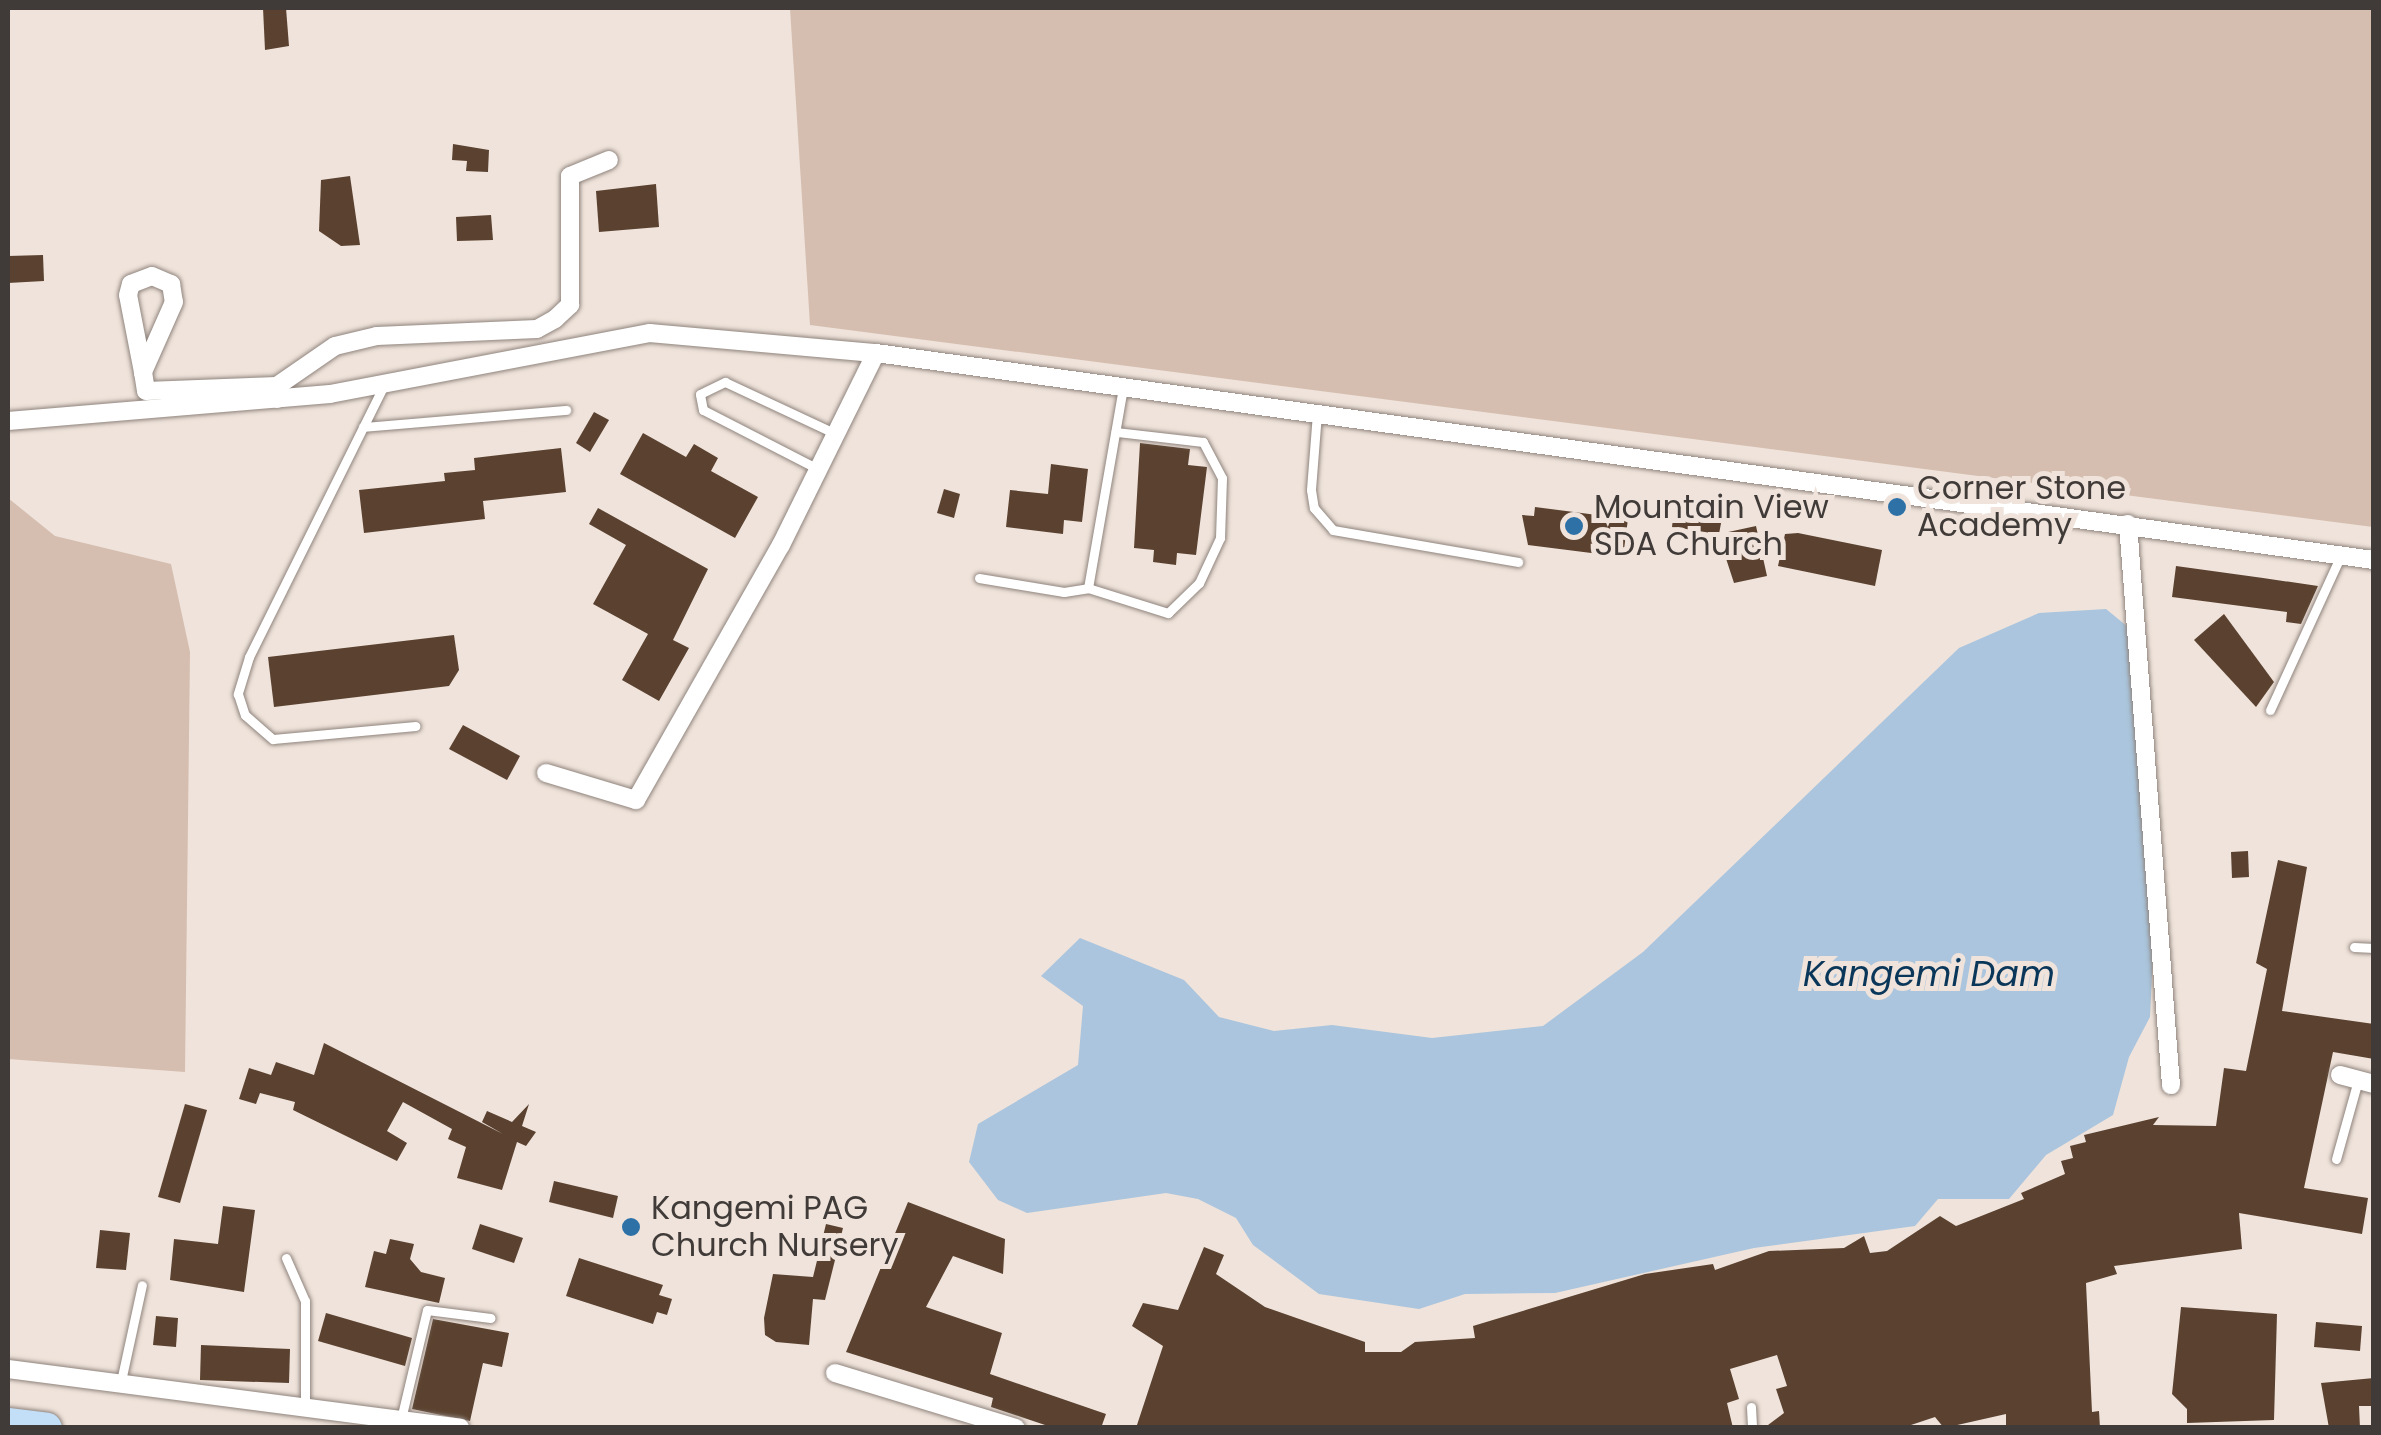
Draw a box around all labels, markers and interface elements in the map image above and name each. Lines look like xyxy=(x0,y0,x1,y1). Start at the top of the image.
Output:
place label: Corner Stone Academy xyxy=(1917,470,2126,545)
place label: Mountain View SDA Church xyxy=(1594,489,1829,564)
marker: Corner Stone Academy xyxy=(1886,496,1908,518)
marker: Mountain View SDA Church xyxy=(1563,515,1585,537)
water label: Kangemi Dam xyxy=(1803,953,2055,995)
place label: Kangemi PAG Church Nursery xyxy=(651,1190,898,1265)
marker: Kangemi PAG Church Nursery xyxy=(620,1216,642,1238)

